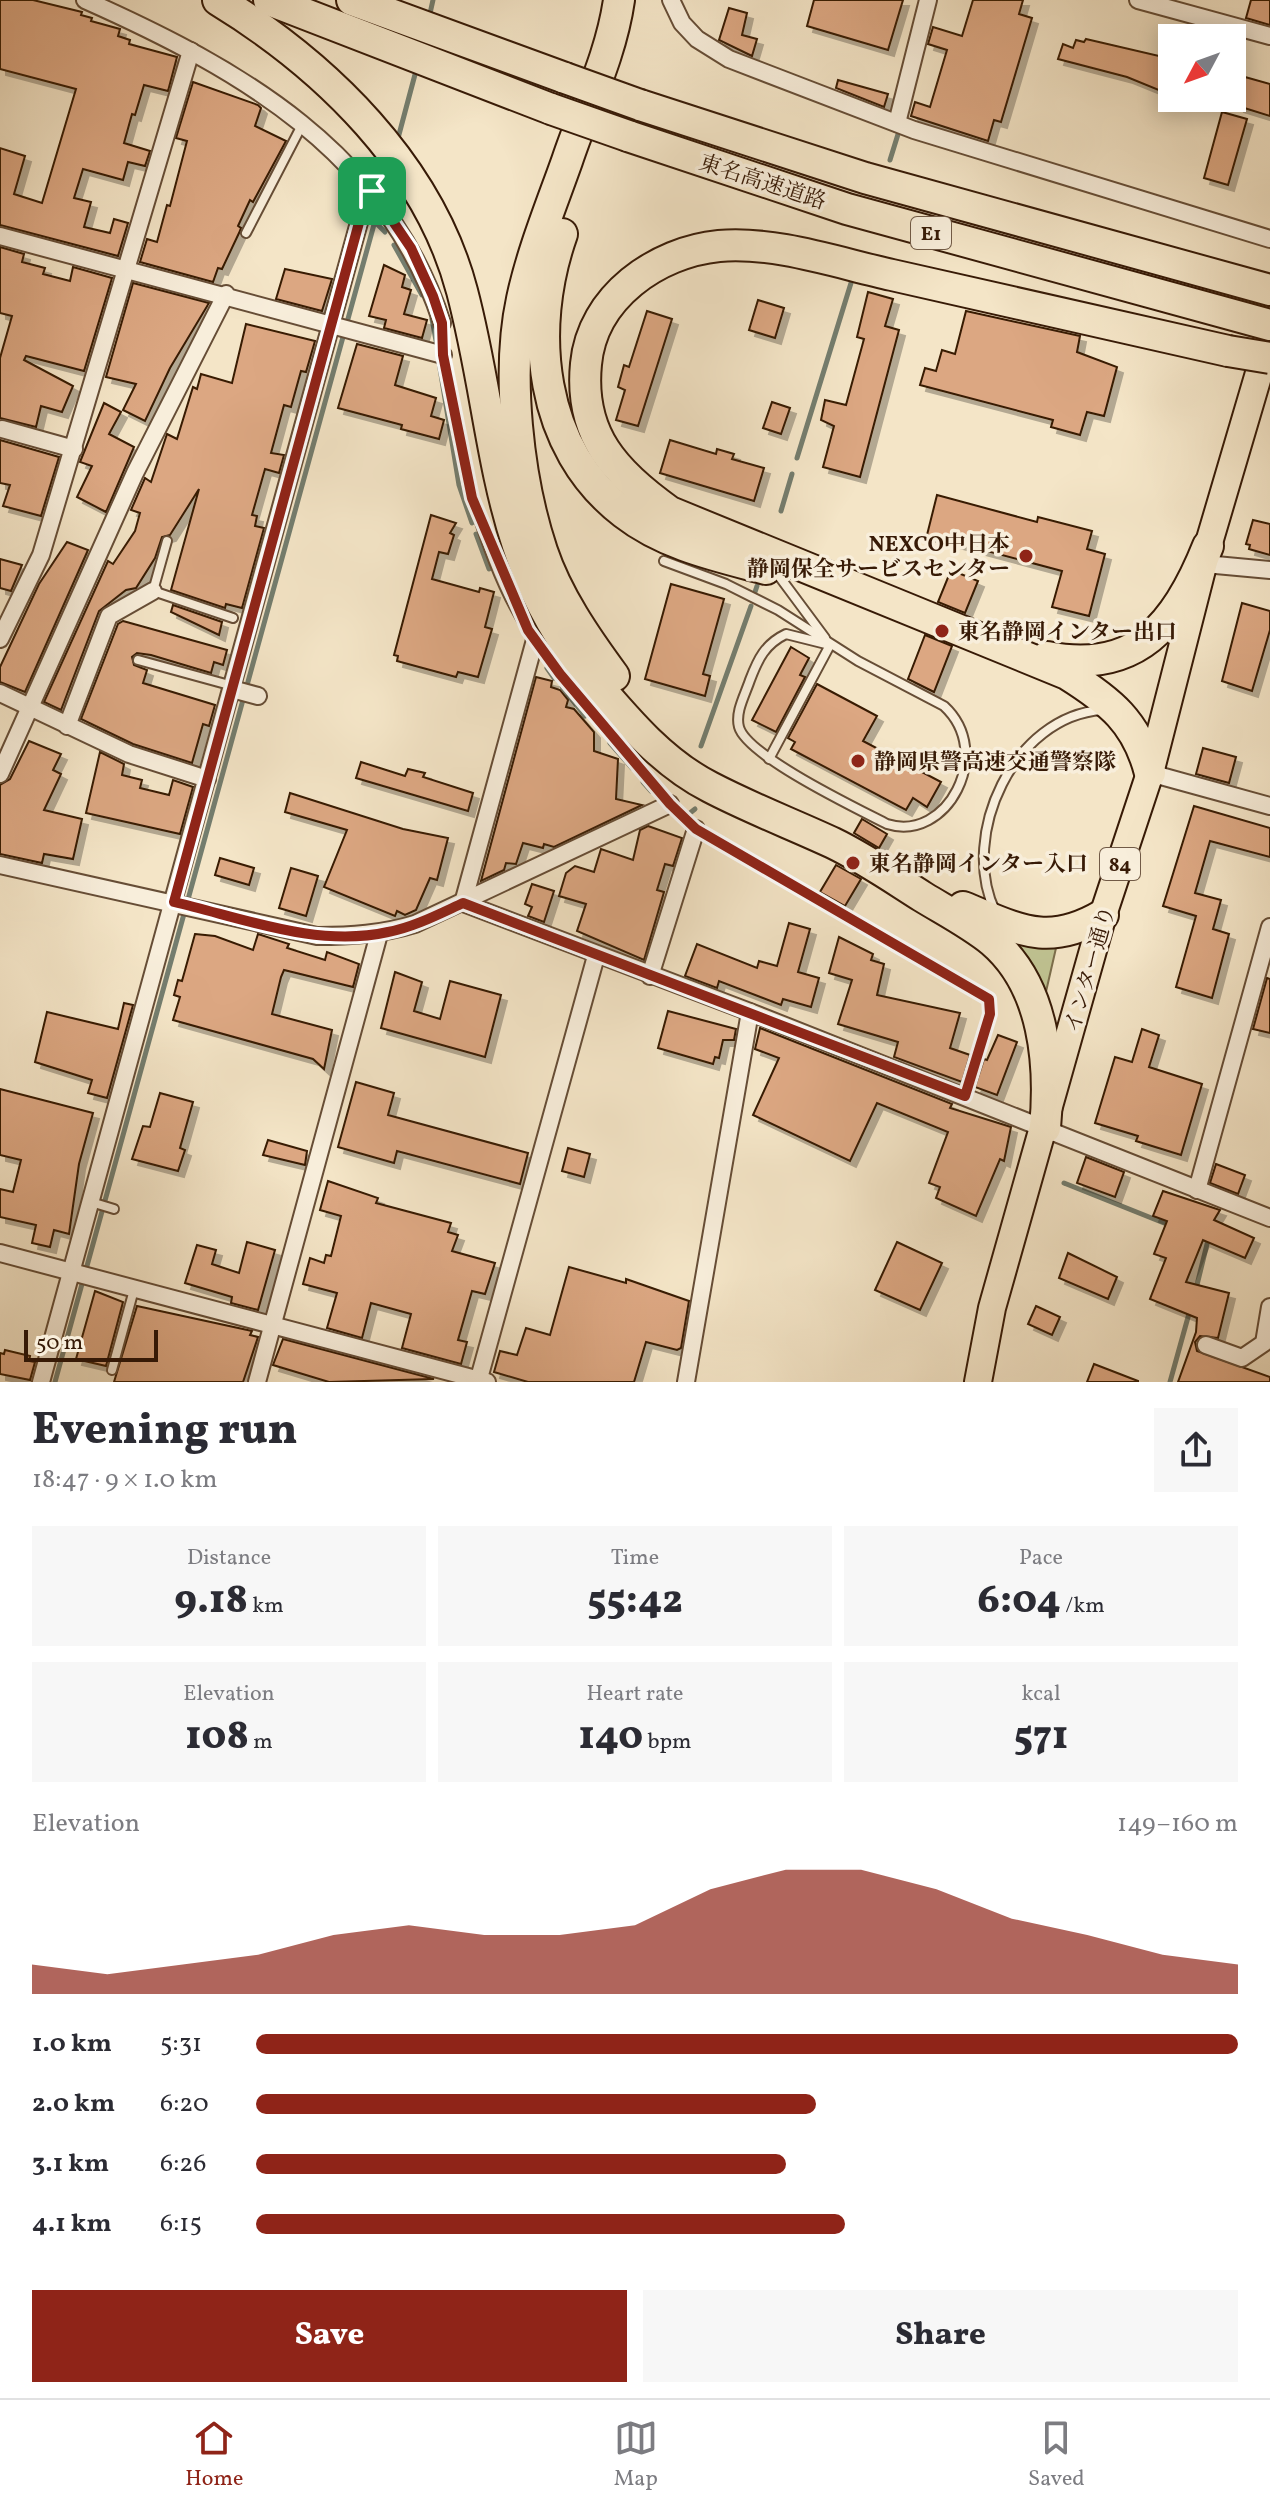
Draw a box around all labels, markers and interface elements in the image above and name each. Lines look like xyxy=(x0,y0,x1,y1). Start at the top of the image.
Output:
north arrow xyxy=(1158,24,1246,112)
map controls xyxy=(1158,24,1246,112)
street label: 東名高速道路 xyxy=(695,148,830,219)
pin xyxy=(338,157,406,225)
icon: arrive xyxy=(350,169,394,213)
road number: E1 xyxy=(911,217,951,249)
place label: NEXCO中日本 静岡保全サービスセンター xyxy=(747,530,1010,586)
marker: NEXCO中日本 静岡保全サービスセンター xyxy=(1017,547,1035,565)
place label: 東名静岡インター出口 xyxy=(958,618,1177,649)
marker: 東名静岡インター出口 xyxy=(933,622,951,640)
place label: 静岡県警高速交通警察隊 xyxy=(874,748,1116,779)
marker: 静岡県警高速交通警察隊 xyxy=(849,752,867,770)
road number: 84 xyxy=(1100,848,1140,880)
place label: 東名静岡インター入口 xyxy=(869,850,1088,881)
marker: 東名静岡インター入口 xyxy=(844,854,862,872)
street label: インター通り xyxy=(1058,902,1124,1037)
scale bar xyxy=(24,1326,158,1362)
text: 50 m xyxy=(36,1328,83,1359)
text: Evening run xyxy=(32,1401,298,1462)
button: share xyxy=(1154,1408,1238,1492)
text: 18:47 · 9 × 1.0 km xyxy=(32,1462,217,1498)
text: Distance xyxy=(187,1543,271,1574)
text: Time xyxy=(611,1543,659,1574)
text: Pace xyxy=(1019,1543,1063,1574)
text: 9.18 xyxy=(174,1574,248,1630)
text: 55:42 xyxy=(587,1574,683,1630)
text: 6:04 xyxy=(977,1574,1061,1630)
text: km xyxy=(248,1591,284,1622)
text: /km xyxy=(1061,1591,1105,1622)
text: Elevation xyxy=(183,1679,275,1710)
text: Heart rate xyxy=(586,1679,684,1710)
text: kcal xyxy=(1021,1679,1061,1710)
text: 108 xyxy=(185,1710,249,1766)
text: 140 xyxy=(578,1710,643,1766)
text: 571 xyxy=(1014,1710,1068,1766)
text: m xyxy=(249,1727,273,1758)
text: bpm xyxy=(643,1727,692,1758)
text: Elevation xyxy=(32,1806,140,1842)
text: 149–160 m xyxy=(1117,1806,1238,1842)
text: 1.0 km xyxy=(32,2026,112,2062)
text: 5:31 xyxy=(160,2026,202,2062)
text: 2.0 km xyxy=(32,2086,115,2122)
text: 6:20 xyxy=(160,2086,209,2122)
text: 3.1 km xyxy=(32,2146,109,2182)
text: 6:26 xyxy=(160,2146,206,2182)
text: 4.1 km xyxy=(32,2206,112,2242)
text: 6:15 xyxy=(160,2206,202,2242)
button: Save xyxy=(32,2290,627,2382)
button: Share xyxy=(643,2290,1238,2382)
tab: Home xyxy=(185,2416,243,2495)
tab: Map xyxy=(614,2416,658,2495)
tab: Saved xyxy=(1028,2416,1085,2495)

